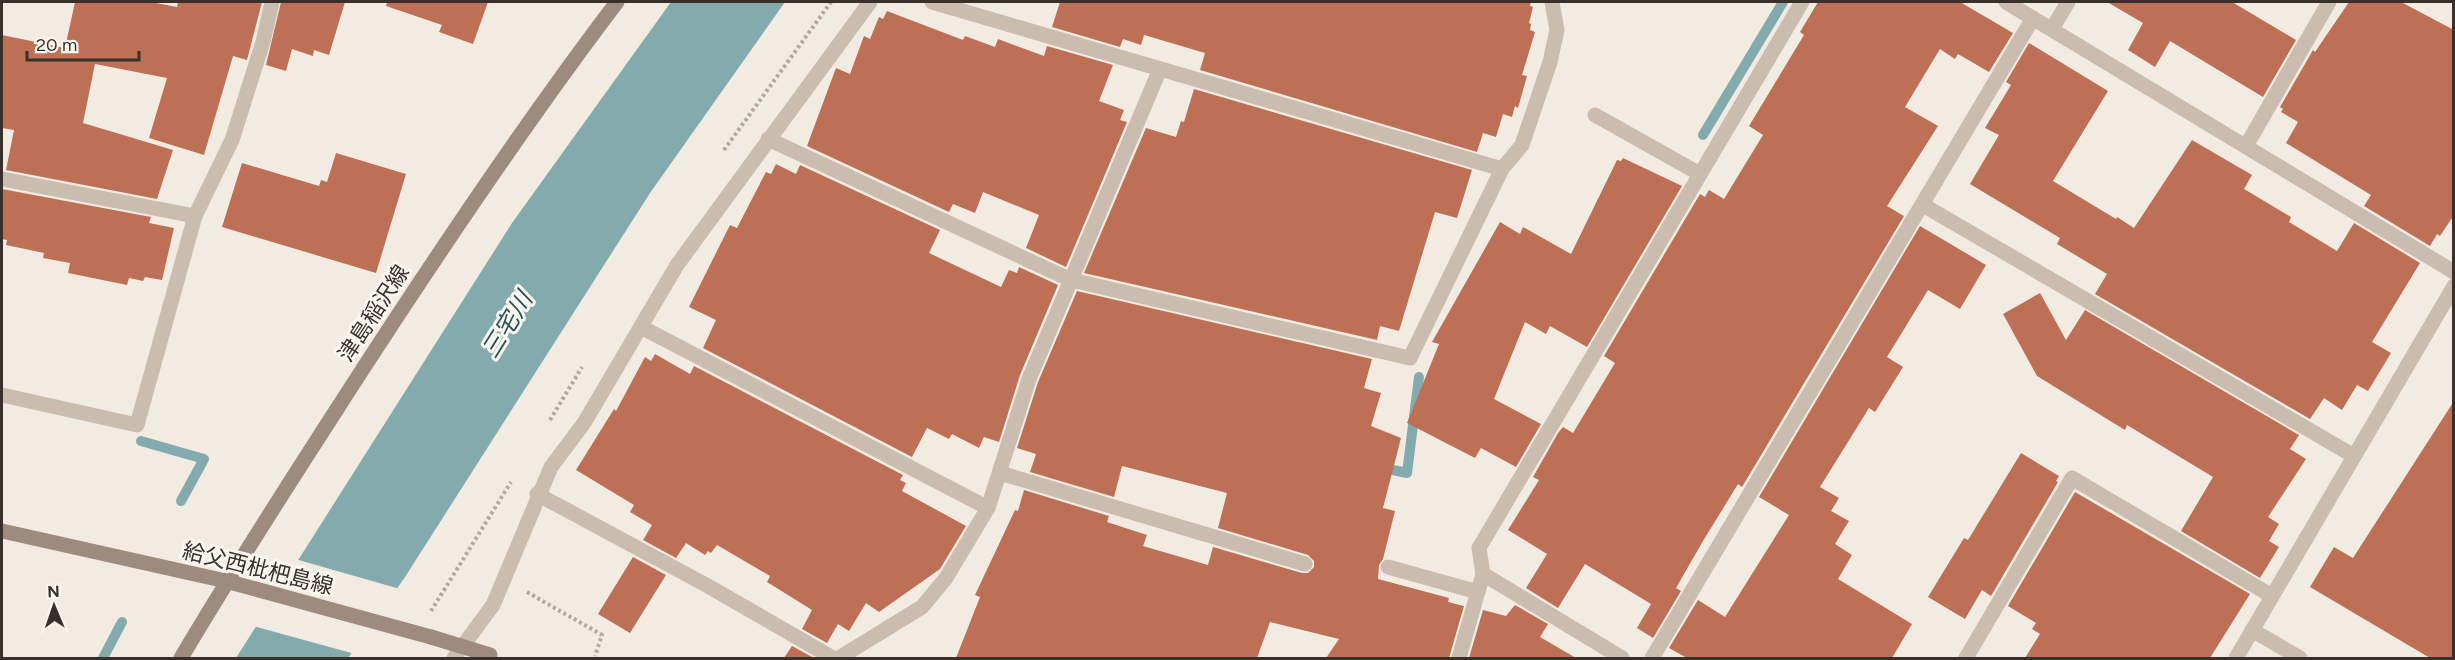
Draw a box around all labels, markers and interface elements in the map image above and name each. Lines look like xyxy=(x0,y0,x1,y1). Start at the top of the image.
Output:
scale bar xyxy=(27,24,140,62)
text: 20 m xyxy=(36,34,77,56)
street label: 津島稲沢線 xyxy=(332,260,415,367)
water label: 三宅川 xyxy=(475,284,540,363)
street label: 給父西枇杷島線 xyxy=(180,537,336,600)
north arrow xyxy=(24,576,84,636)
text: N xyxy=(47,582,60,601)

